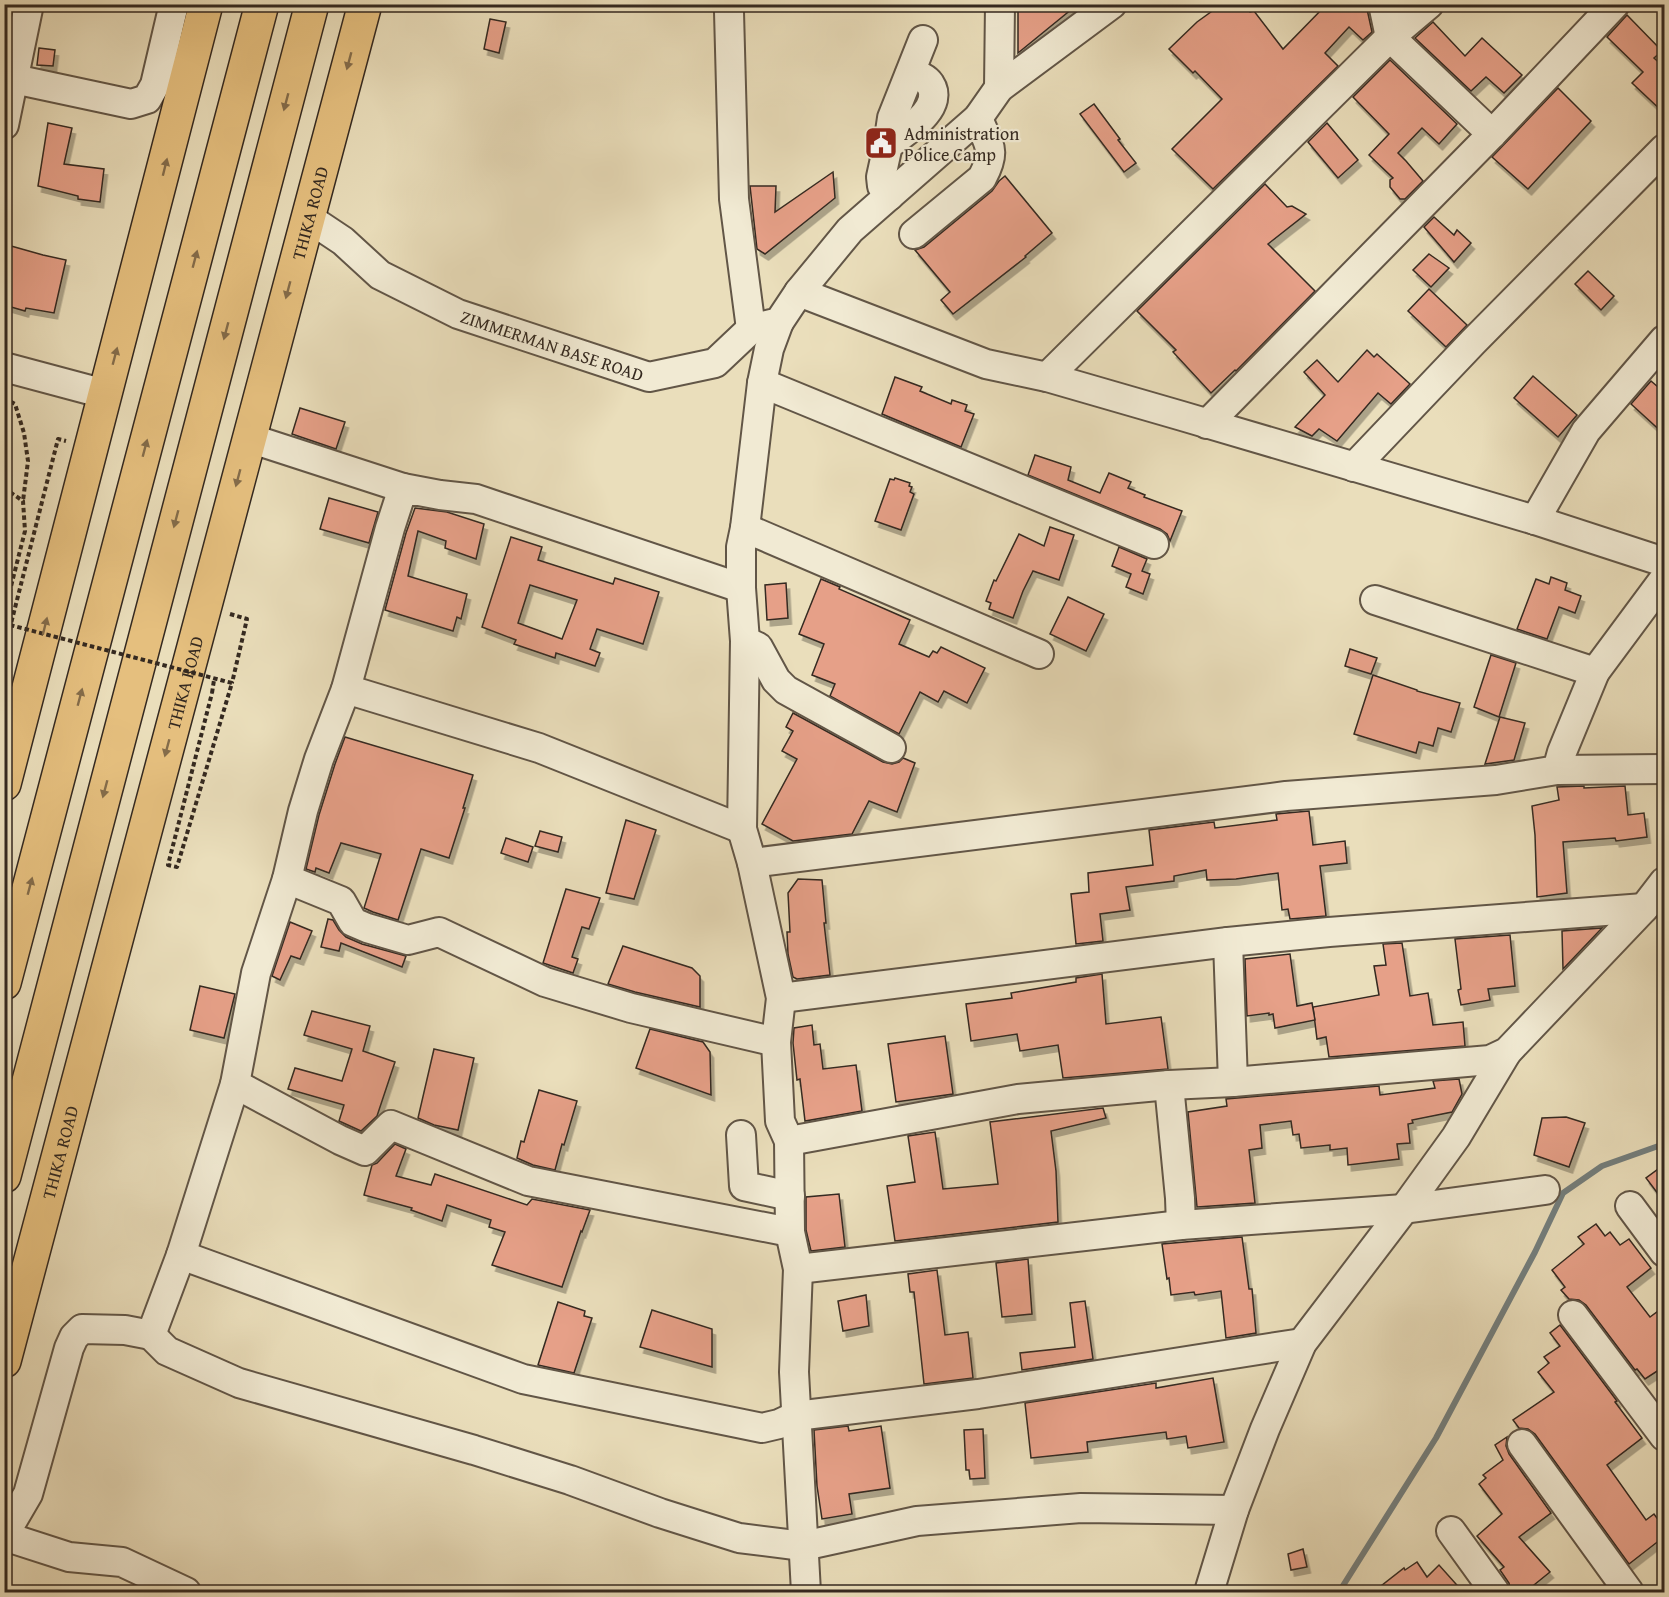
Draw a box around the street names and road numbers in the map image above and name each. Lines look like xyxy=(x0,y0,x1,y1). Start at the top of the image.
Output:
street label: THIKA ROAD xyxy=(284,163,335,263)
street label: ZIMMERMAN BASE ROAD xyxy=(457,302,647,388)
street label: THIKA ROAD xyxy=(159,633,210,732)
street label: THIKA ROAD xyxy=(34,1102,85,1202)

